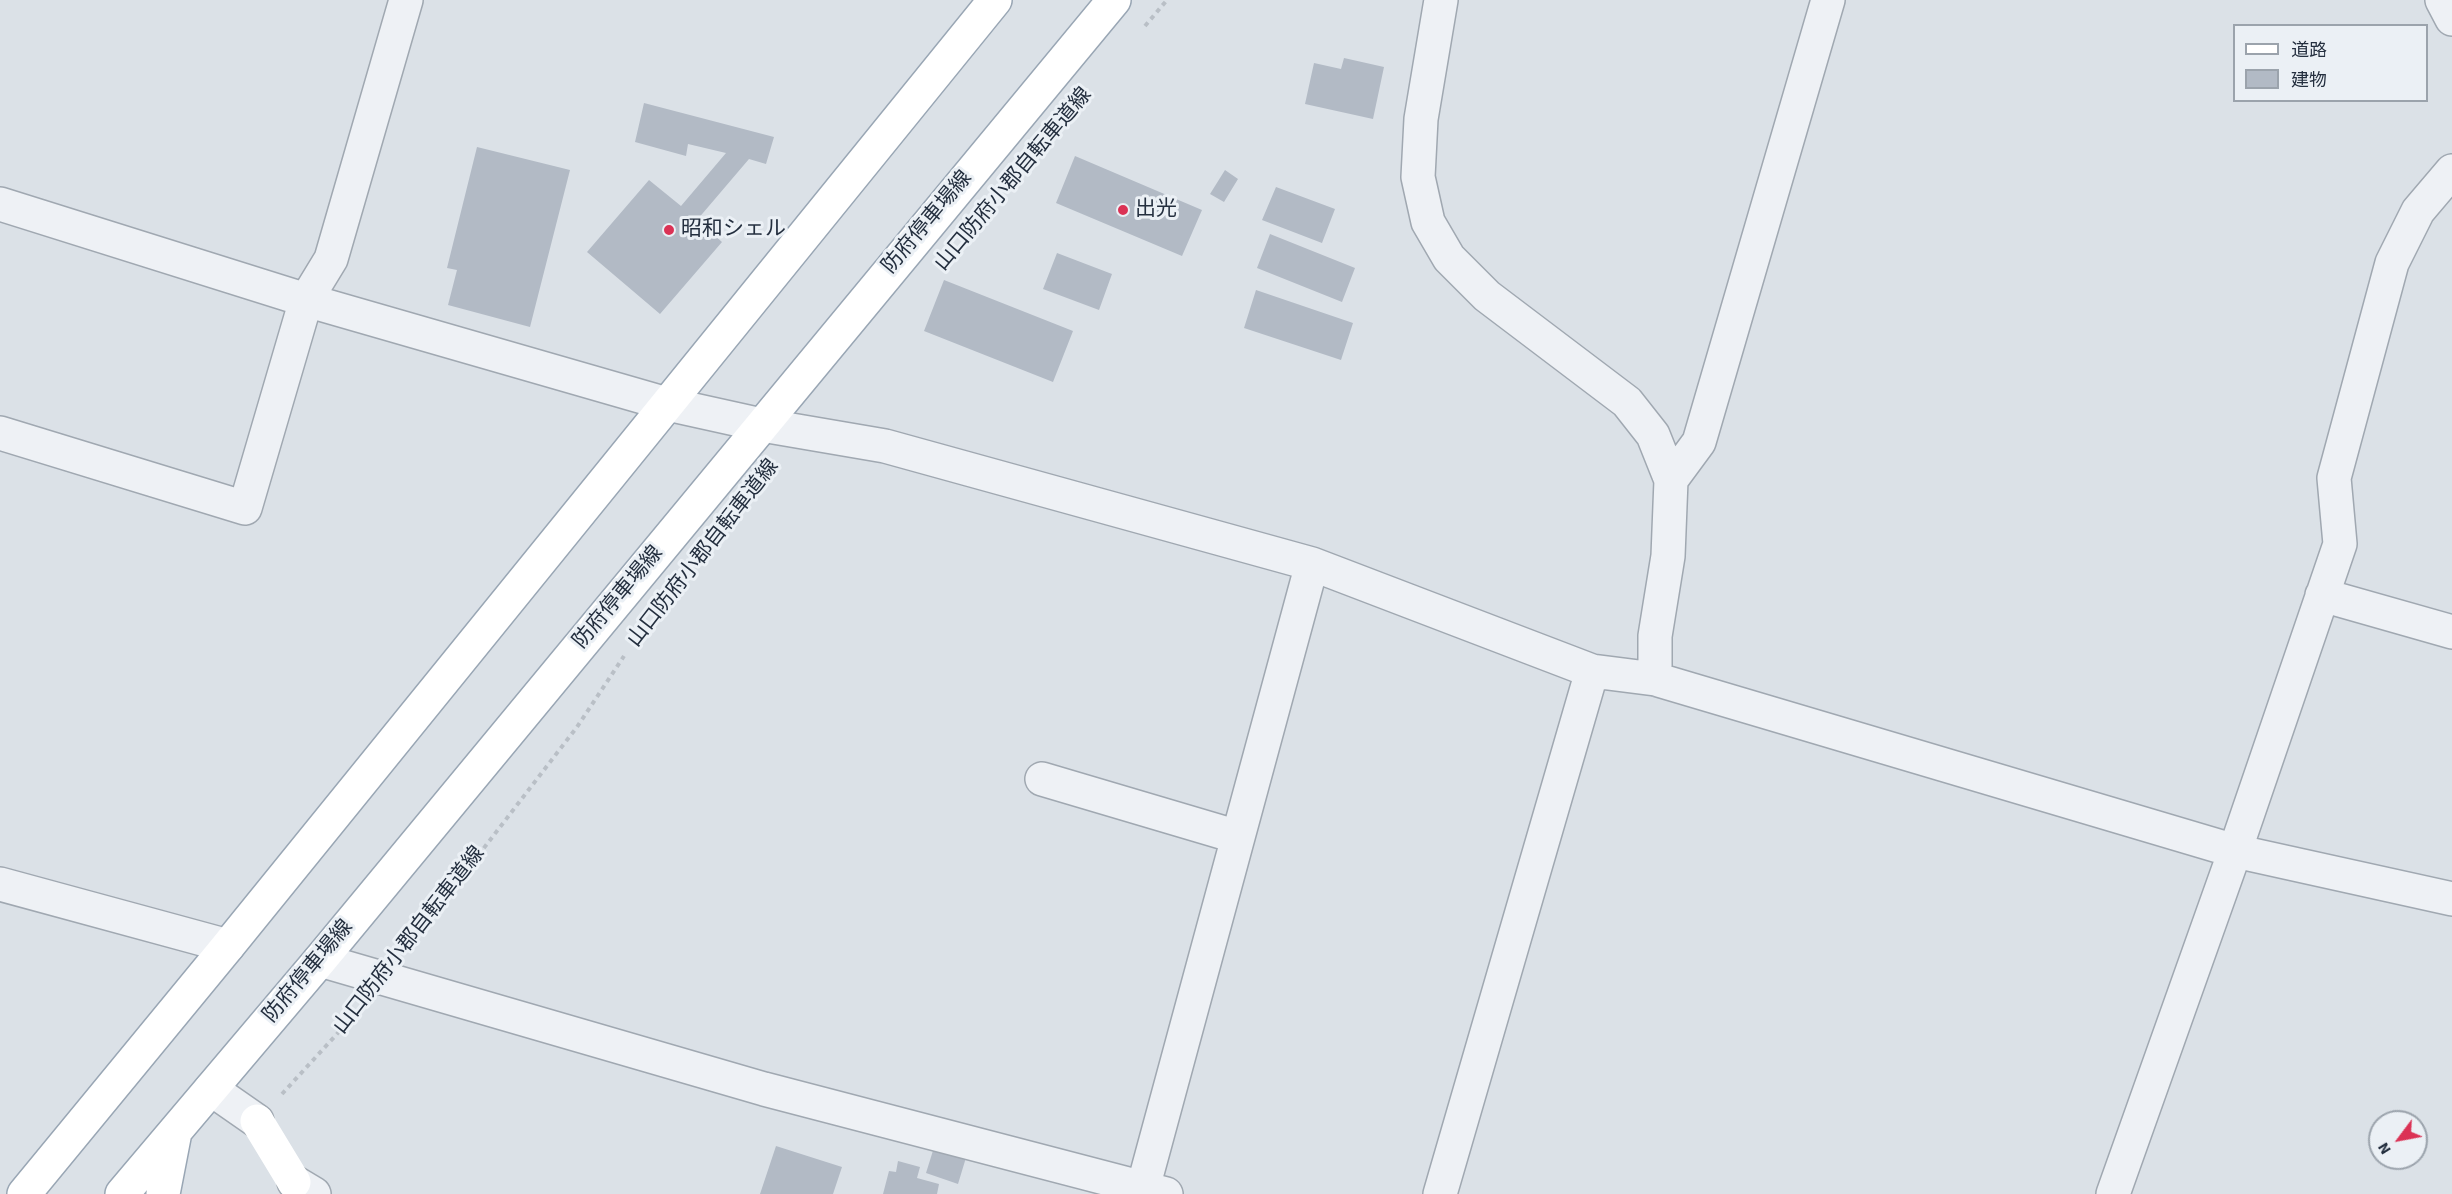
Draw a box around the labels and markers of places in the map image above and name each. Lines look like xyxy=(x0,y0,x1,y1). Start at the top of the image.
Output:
place label: 出光 xyxy=(1135,197,1177,223)
marker: 出光 xyxy=(1116,203,1130,217)
place label: 昭和シェル xyxy=(681,217,786,243)
marker: 昭和シェル xyxy=(662,223,676,237)

